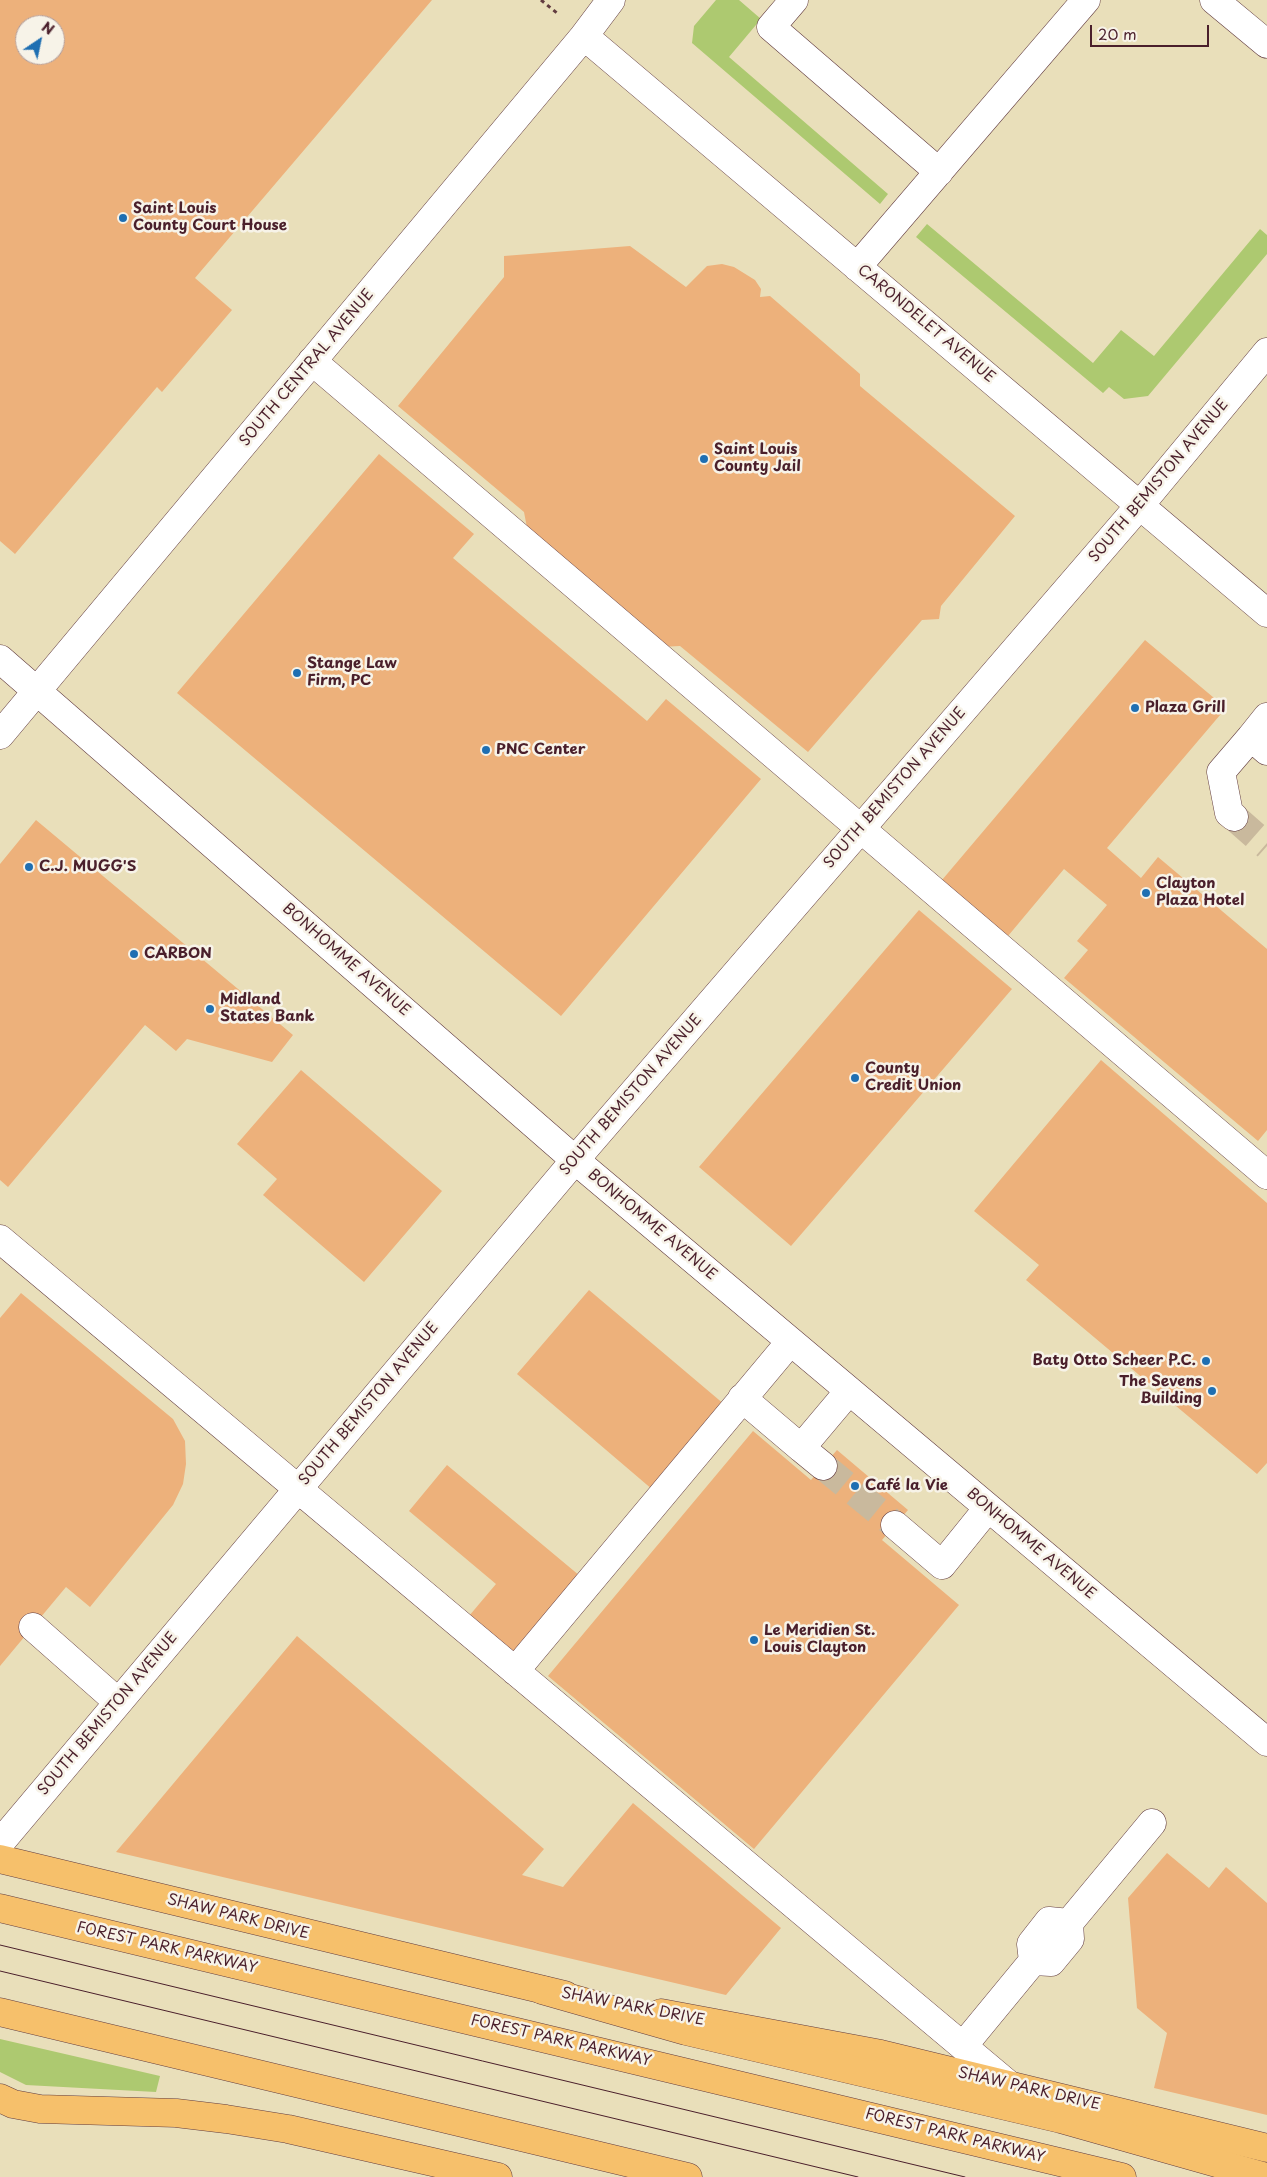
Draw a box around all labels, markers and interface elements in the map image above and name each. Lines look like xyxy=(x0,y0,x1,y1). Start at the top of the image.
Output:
north arrow xyxy=(15,15,65,65)
scale bar xyxy=(1092,15,1211,47)
text: N xyxy=(38,16,59,40)
text: 20 m xyxy=(1098,22,1137,45)
place label: Saint Louis County Court House xyxy=(133,200,287,235)
marker: Saint Louis County Court House xyxy=(117,212,129,224)
street label: CARONDELET AVENUE xyxy=(854,261,998,387)
street label: SOUTH CENTRAL AVENUE xyxy=(236,286,378,450)
street label: SOUTH BEMISTON AVENUE xyxy=(1086,396,1232,566)
place label: Saint Louis County Jail xyxy=(714,441,801,476)
marker: Saint Louis County Jail xyxy=(698,453,710,465)
place label: Stange Law Firm, PC xyxy=(307,655,397,690)
marker: Stange Law Firm, PC xyxy=(291,667,303,679)
place label: Plaza Grill xyxy=(1145,699,1225,717)
marker: Plaza Grill xyxy=(1129,702,1141,714)
street label: SOUTH BEMISTON AVENUE xyxy=(820,704,970,872)
place label: PNC Center xyxy=(496,741,585,759)
marker: PNC Center xyxy=(480,744,492,756)
place label: C.J. MUGG'S xyxy=(39,858,136,876)
marker: C.J. MUGG'S xyxy=(23,861,35,873)
place label: Clayton Plaza Hotel xyxy=(1156,875,1244,910)
marker: Clayton Plaza Hotel xyxy=(1140,887,1152,899)
street label: BONHOMME AVENUE xyxy=(279,900,413,1020)
place label: CARBON xyxy=(144,945,212,963)
marker: CARBON xyxy=(128,948,140,960)
place label: Midland States Bank xyxy=(220,991,315,1026)
marker: Midland States Bank xyxy=(204,1003,216,1015)
street label: SOUTH BEMISTON AVENUE xyxy=(556,1011,706,1179)
place label: County Credit Union xyxy=(865,1060,961,1095)
marker: County Credit Union xyxy=(849,1072,861,1084)
street label: BONHOMME AVENUE xyxy=(584,1166,720,1284)
street label: SOUTH BEMISTON AVENUE xyxy=(296,1319,442,1489)
place label: Baty Otto Scheer P.C. xyxy=(1032,1352,1196,1370)
marker: Baty Otto Scheer P.C. xyxy=(1200,1355,1212,1367)
place label: The Sevens Building xyxy=(1119,1373,1202,1408)
marker: The Sevens Building xyxy=(1206,1385,1218,1397)
place label: Café la Vie xyxy=(865,1477,948,1495)
marker: Café la Vie xyxy=(849,1480,861,1492)
street label: BONHOMME AVENUE xyxy=(963,1485,1099,1603)
place label: Le Meridien St. Louis Clayton xyxy=(764,1622,875,1657)
street label: SOUTH BEMISTON AVENUE xyxy=(35,1629,181,1799)
marker: Le Meridien St. Louis Clayton xyxy=(748,1634,760,1646)
street label: SHAW PARK DRIVE xyxy=(165,1891,311,1943)
street label: FOREST PARK PARKWAY xyxy=(75,1918,259,1978)
street label: SHAW PARK DRIVE xyxy=(560,1984,706,2030)
street label: FOREST PARK PARKWAY xyxy=(469,2011,653,2071)
street label: SHAW PARK DRIVE xyxy=(956,2064,1102,2114)
street label: FOREST PARK PARKWAY xyxy=(863,2105,1047,2167)

